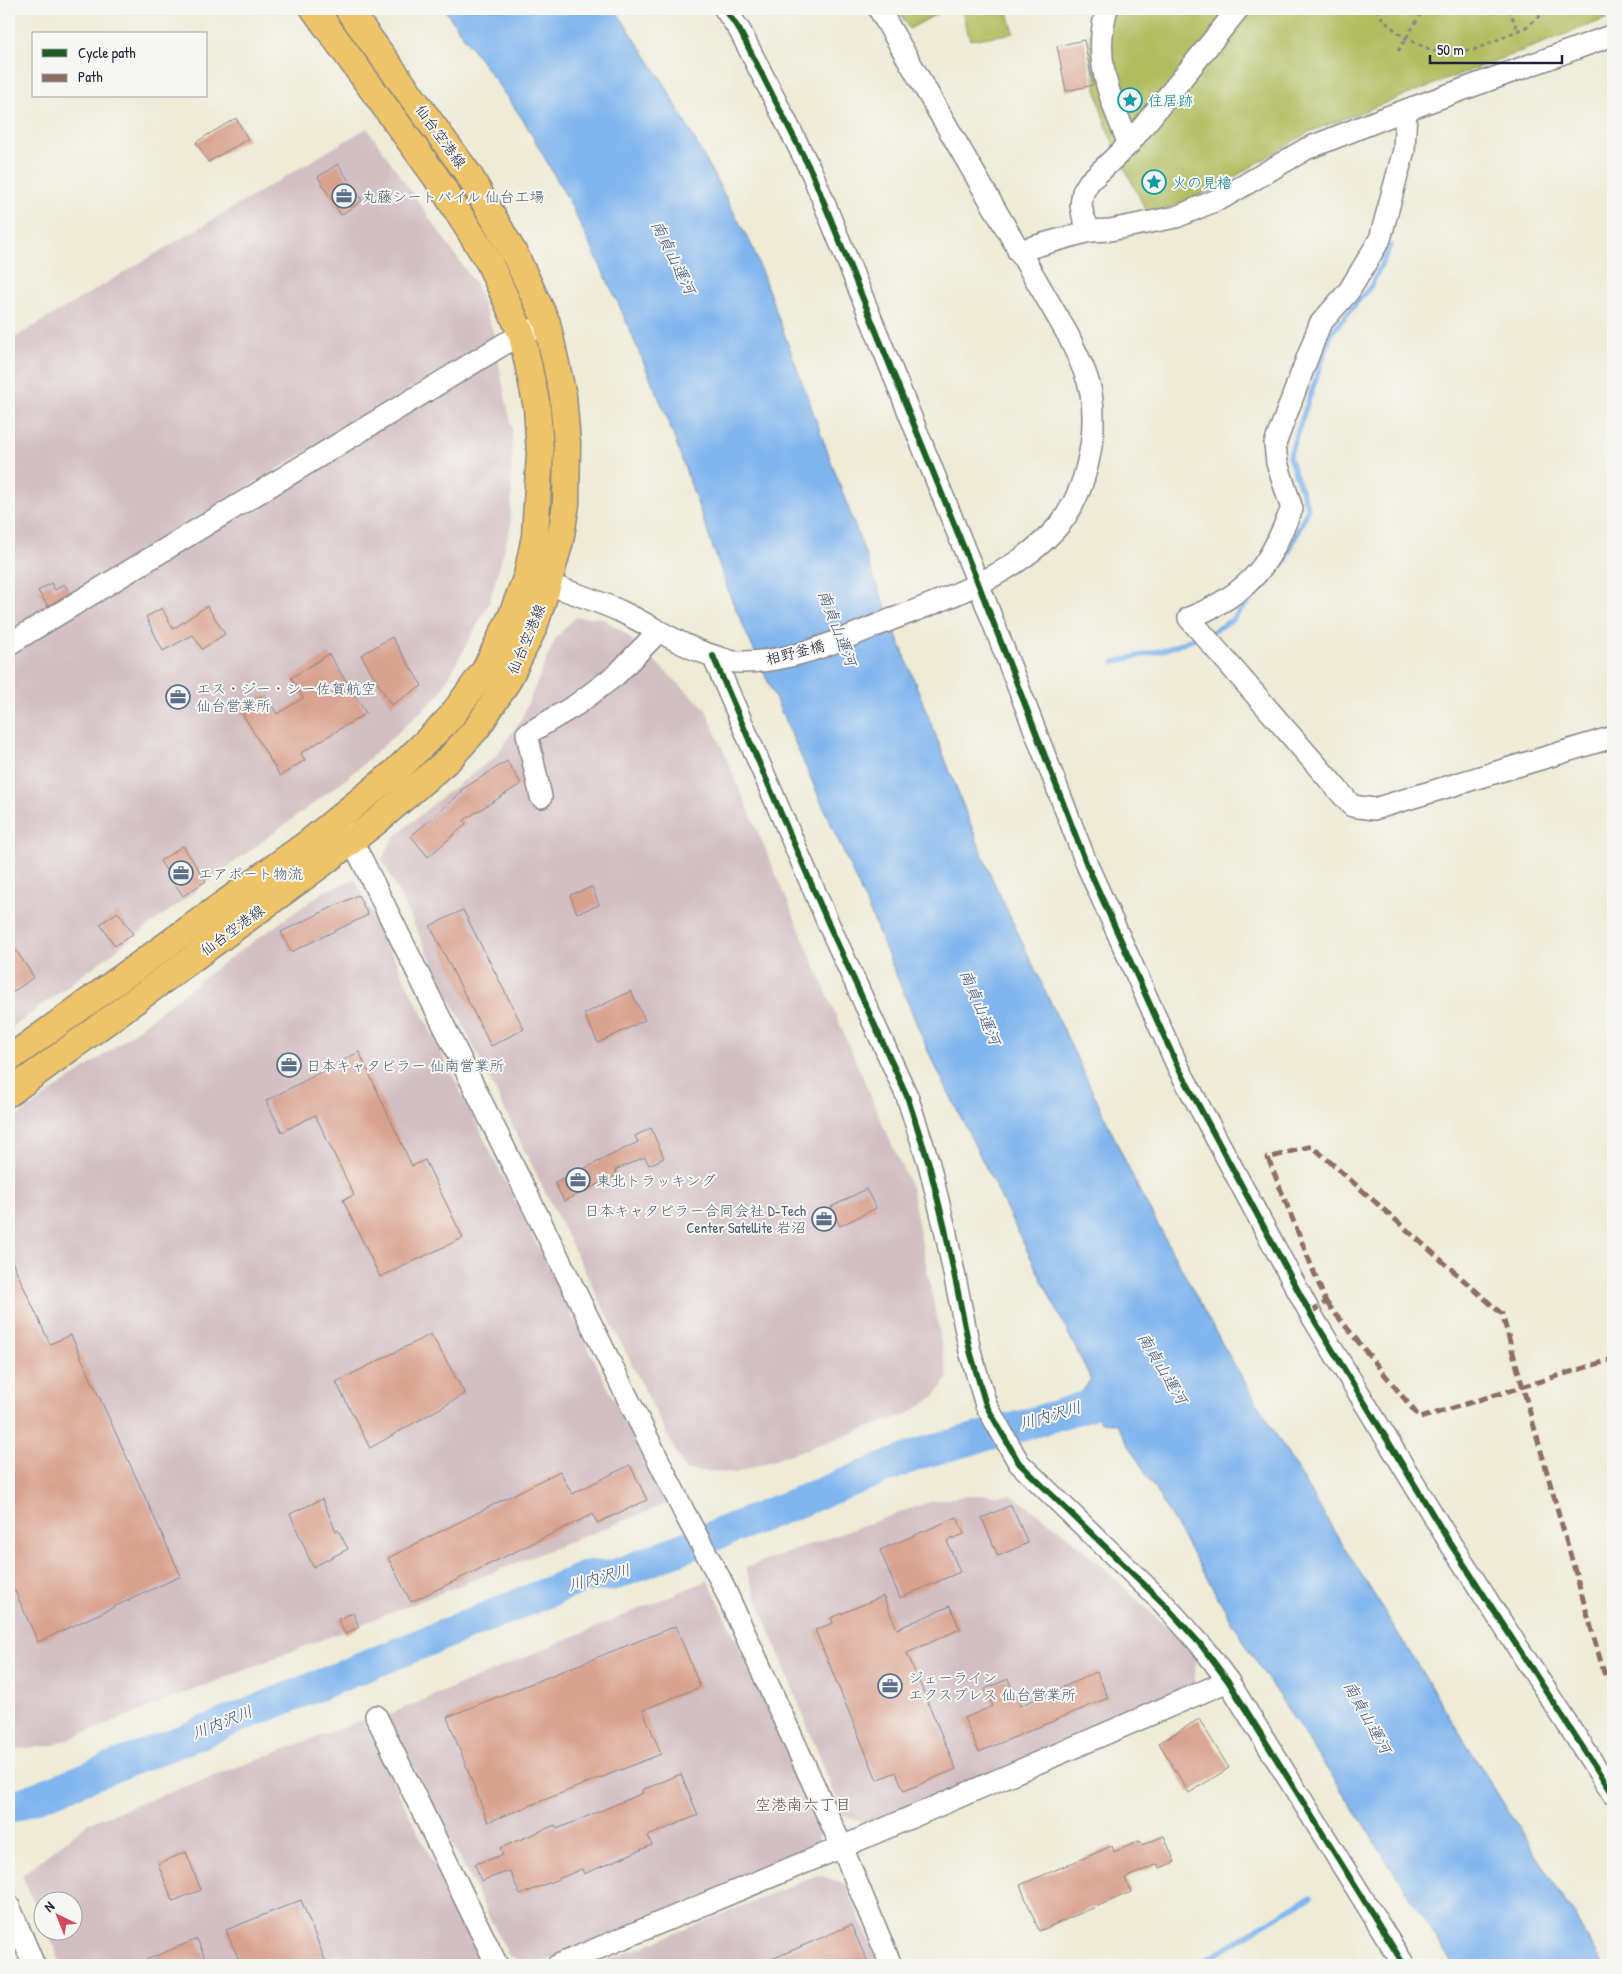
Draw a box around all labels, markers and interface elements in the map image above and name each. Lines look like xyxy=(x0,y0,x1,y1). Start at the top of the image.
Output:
legend xyxy=(32,32,208,98)
scale bar xyxy=(1430,32,1562,64)
text: 50 m xyxy=(1437,39,1464,60)
text: Cycle path xyxy=(78,42,136,63)
text: Path xyxy=(78,66,103,87)
place icon: 住居跡 xyxy=(1117,87,1143,113)
place label: 住居跡 xyxy=(1148,90,1193,111)
street label: 仙台空港線 xyxy=(410,99,472,173)
place icon: 火の見櫓 xyxy=(1141,169,1167,195)
place label: 火の見櫓 xyxy=(1172,172,1232,193)
office icon: 丸藤シートパイル 仙台工場 xyxy=(331,183,357,209)
place label: 丸藤シートパイル 仙台工場 xyxy=(362,186,545,207)
water label: 南貞山運河 xyxy=(647,216,702,300)
water label: 南貞山運河 xyxy=(813,587,863,671)
street label: 仙台空港線 xyxy=(502,600,550,678)
street label: 相野釜橋 xyxy=(763,635,827,669)
place label: エス・ジー・シー佐賀航空 仙台営業所 xyxy=(196,678,376,716)
office icon: エス・ジー・シー佐賀航空 仙台営業所 xyxy=(165,684,191,710)
office icon: エアポート物流 xyxy=(168,860,194,886)
place label: エアポート物流 xyxy=(198,863,303,884)
street label: 仙台空港線 xyxy=(195,899,269,961)
water label: 南貞山運河 xyxy=(955,966,1008,1050)
office icon: 日本キャタピラー 仙南営業所 xyxy=(276,1052,302,1078)
place label: 日本キャタピラー 仙南営業所 xyxy=(306,1055,504,1076)
office icon: 東北トラッキング xyxy=(565,1167,591,1193)
place label: 東北トラッキング xyxy=(596,1170,716,1191)
place label: 日本キャタピラー合同会社 D-Tech Center Satellite 岩沼 xyxy=(584,1200,806,1238)
office icon: 日本キャタピラー合同会社 D-Tech Center Satellite 岩沼 xyxy=(811,1206,837,1232)
water label: 南貞山運河 xyxy=(1133,1328,1194,1410)
water label: 川内沢川 xyxy=(1016,1396,1084,1434)
water label: 川内沢川 xyxy=(565,1558,633,1596)
place label: ジェーライン エクスプレス 仙台営業所 xyxy=(908,1667,1076,1705)
office icon: ジェーライン エクスプレス 仙台営業所 xyxy=(877,1673,903,1699)
water label: 南貞山運河 xyxy=(1339,1677,1398,1759)
water label: 川内沢川 xyxy=(188,1700,256,1744)
district label: 空港南六丁目 xyxy=(755,1793,851,1815)
north arrow xyxy=(32,1892,82,1942)
text: N xyxy=(40,1896,58,1916)

